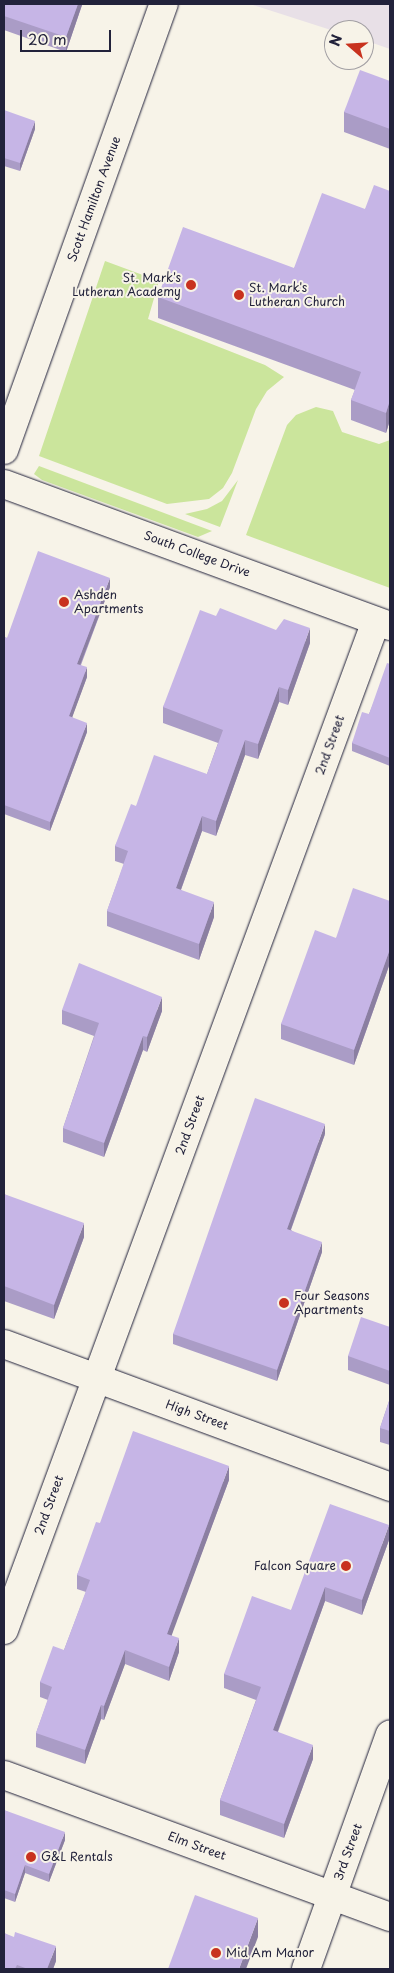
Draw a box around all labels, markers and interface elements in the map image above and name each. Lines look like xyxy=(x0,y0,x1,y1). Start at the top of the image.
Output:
scale bar xyxy=(22,20,114,52)
north arrow xyxy=(324,20,374,70)
text: 20 m xyxy=(28,27,67,50)
text: N xyxy=(324,32,347,49)
street label: Scott Hamilton Avenue xyxy=(65,134,123,264)
place label: St. Mark's Lutheran Academy xyxy=(72,271,181,299)
marker: St. Mark's Lutheran Academy xyxy=(185,279,197,291)
place label: St. Mark's Lutheran Church xyxy=(249,281,345,309)
marker: St. Mark's Lutheran Church xyxy=(233,289,245,301)
street label: South College Drive xyxy=(141,528,253,580)
place label: Ashden Apartments xyxy=(74,588,143,616)
marker: Ashden Apartments xyxy=(58,596,70,608)
street label: 2nd Street xyxy=(313,713,347,777)
street label: 2nd Street xyxy=(173,1093,207,1157)
place label: Four Seasons Apartments xyxy=(294,1289,370,1317)
marker: Four Seasons Apartments xyxy=(278,1297,290,1309)
street label: High Street xyxy=(163,1397,231,1433)
street label: 2nd Street xyxy=(32,1473,66,1537)
place label: Falcon Square xyxy=(254,1559,336,1573)
marker: Falcon Square xyxy=(340,1560,352,1572)
street label: 3rd Street xyxy=(331,1821,365,1883)
street label: Elm Street xyxy=(166,1829,228,1863)
place label: G&L Rentals xyxy=(41,1850,114,1864)
marker: G&L Rentals xyxy=(25,1851,37,1863)
place label: Mid Am Manor xyxy=(226,1946,314,1960)
marker: Mid Am Manor xyxy=(210,1947,222,1959)

